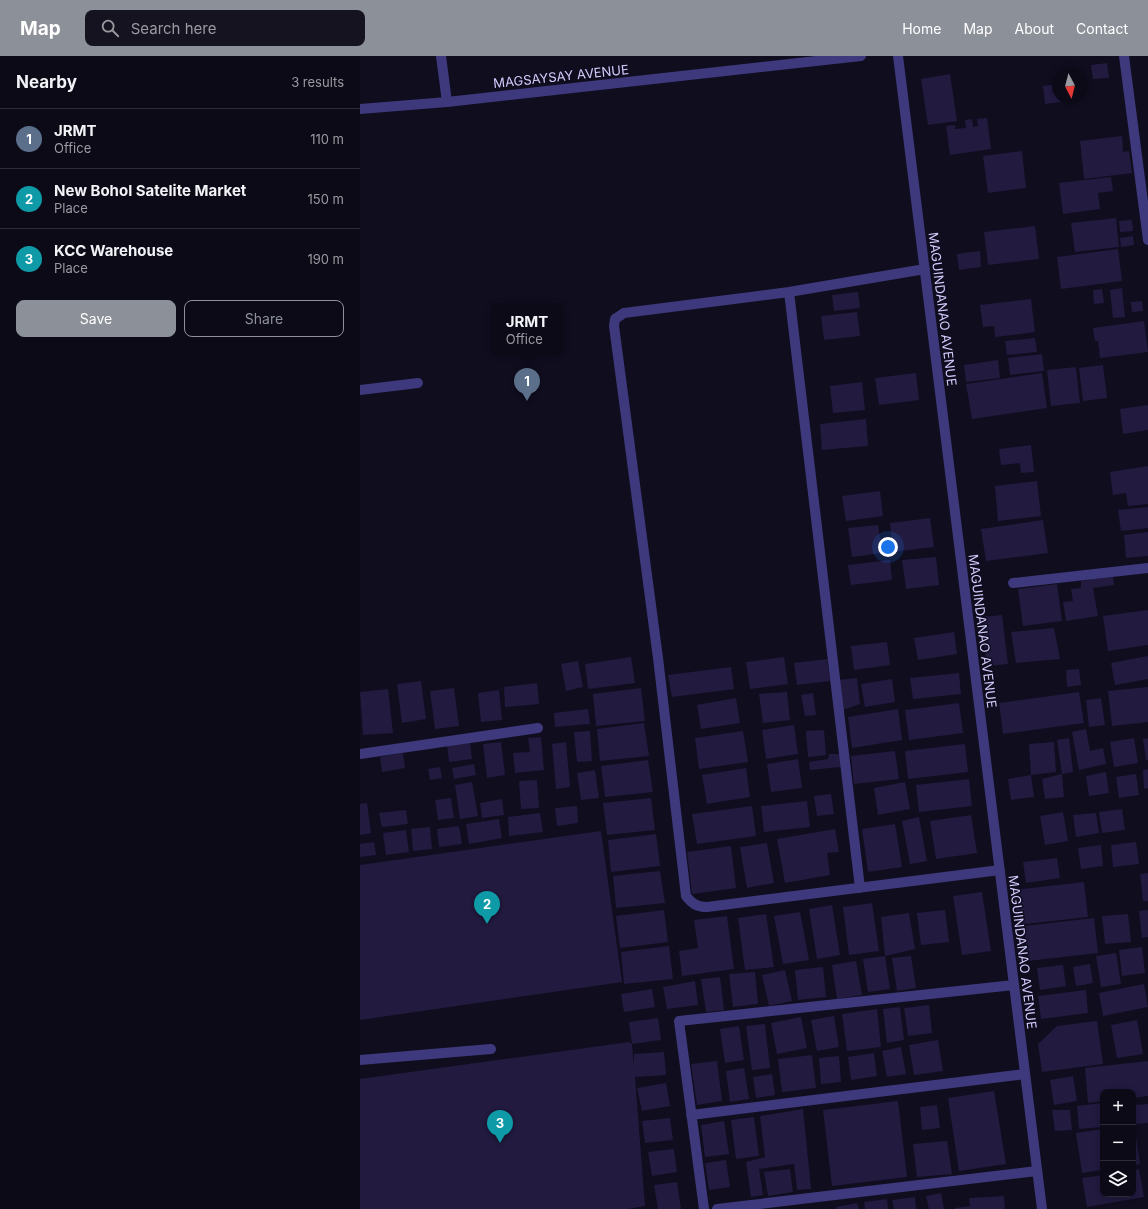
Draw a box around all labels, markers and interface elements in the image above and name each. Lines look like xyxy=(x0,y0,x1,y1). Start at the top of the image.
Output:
search box xyxy=(85,10,365,46)
text: Map xyxy=(20,17,61,40)
icon: search xyxy=(99,17,121,39)
text: Search here xyxy=(131,19,216,38)
text: Home xyxy=(902,20,941,37)
text: Map xyxy=(963,20,993,37)
text: About xyxy=(1015,20,1054,37)
text: Contact xyxy=(1076,20,1128,37)
street label: MAGSAYSAY AVENUE xyxy=(492,61,630,91)
north arrow xyxy=(1052,68,1088,104)
text: Nearby xyxy=(16,72,77,92)
text: 3 results xyxy=(291,74,344,90)
text: JRMT xyxy=(54,121,97,140)
text: 1 xyxy=(26,131,32,147)
text: 110 m xyxy=(310,131,344,147)
text: Office xyxy=(54,140,91,156)
text: New Bohol Satelite Market xyxy=(54,181,246,200)
text: 2 xyxy=(25,191,33,207)
text: 150 m xyxy=(308,191,344,207)
text: Place xyxy=(54,200,88,216)
street label: MAGUINDANAO AVENUE xyxy=(926,231,960,387)
text: KCC Warehouse xyxy=(54,241,173,260)
text: 3 xyxy=(25,251,33,267)
text: 190 m xyxy=(307,251,344,267)
text: Place xyxy=(54,260,88,276)
button: Save xyxy=(16,300,176,337)
button: Share xyxy=(184,300,344,337)
popup xyxy=(491,303,563,355)
text: JRMT xyxy=(506,312,548,331)
text: Office xyxy=(506,331,543,347)
pin: 1 xyxy=(514,368,540,401)
your location xyxy=(878,537,898,557)
street label: MAGUINDANAO AVENUE xyxy=(966,553,1000,709)
street label: MAGUINDANAO AVENUE xyxy=(1006,874,1040,1030)
pin: 2 xyxy=(474,891,500,924)
map controls xyxy=(1100,1089,1136,1197)
button: + xyxy=(1100,1089,1136,1125)
pin: 3 xyxy=(487,1110,513,1143)
button: − xyxy=(1100,1125,1136,1161)
button: layers xyxy=(1100,1161,1136,1197)

